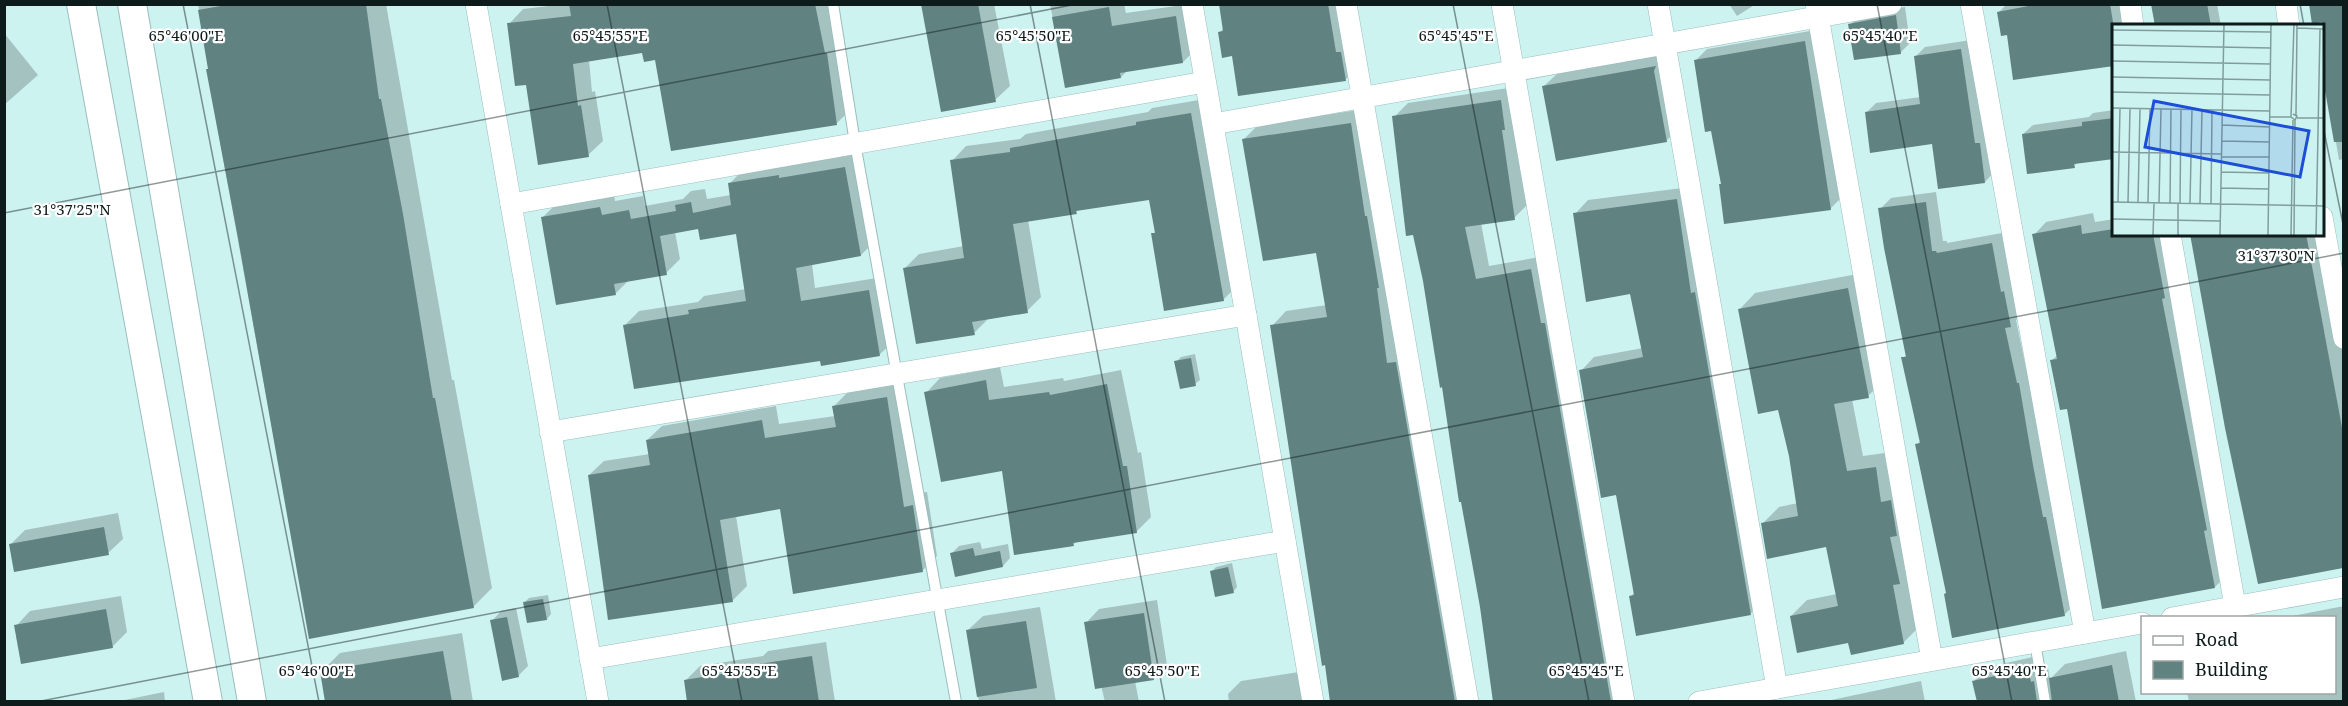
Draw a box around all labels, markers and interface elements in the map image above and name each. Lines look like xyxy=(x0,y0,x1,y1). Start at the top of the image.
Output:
inset map xyxy=(2112,24,2324,236)
text: 65°46'00"E xyxy=(148,25,224,45)
text: 65°45'55"E xyxy=(572,25,648,45)
text: 65°45'50"E xyxy=(995,25,1071,45)
text: 65°45'45"E xyxy=(1418,25,1494,45)
text: 65°45'40"E xyxy=(1842,25,1918,45)
text: 31°37'25"N xyxy=(33,199,111,219)
text: 31°37'30"N xyxy=(2237,245,2315,265)
legend xyxy=(2141,616,2336,694)
text: Road xyxy=(2195,627,2238,651)
text: Building xyxy=(2195,657,2268,681)
text: 65°46'00"E xyxy=(278,660,354,680)
text: 65°45'55"E xyxy=(701,660,777,680)
text: 65°45'50"E xyxy=(1124,660,1200,680)
text: 65°45'45"E xyxy=(1548,660,1624,680)
text: 65°45'40"E xyxy=(1971,660,2047,680)

